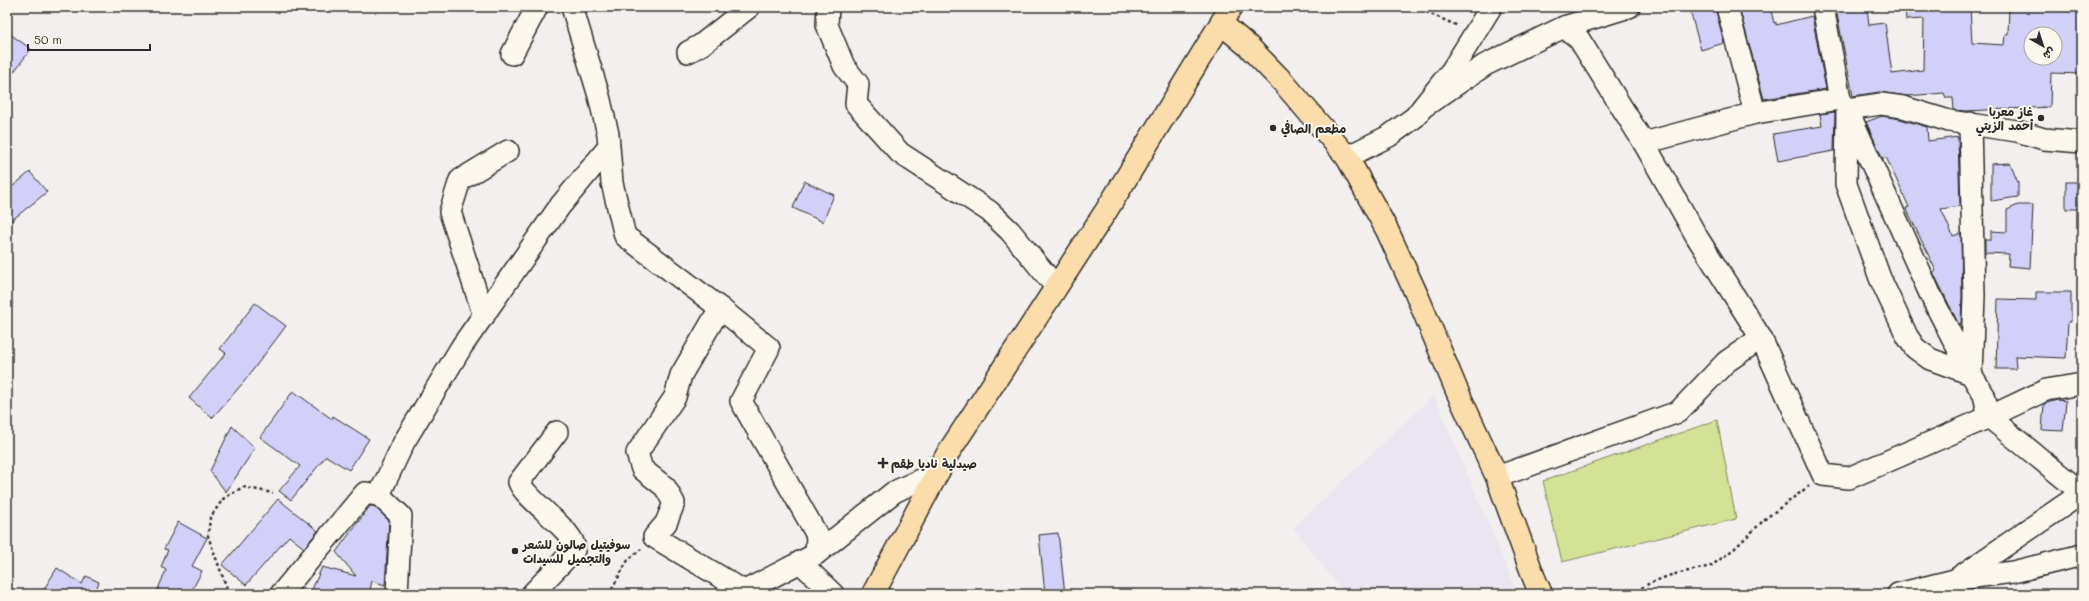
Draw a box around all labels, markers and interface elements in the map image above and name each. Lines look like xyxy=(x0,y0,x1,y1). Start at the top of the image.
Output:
scale bar xyxy=(28,26,150,52)
north arrow xyxy=(2023,26,2063,66)
text: 50 m xyxy=(34,31,62,47)
text: ش xyxy=(2040,45,2059,64)
place label: غاز معربا أحمد الزيتي xyxy=(1976,103,2034,137)
marker: غاز معربا أحمد الزيتي xyxy=(2036,113,2046,123)
place label: مطعم الصافي xyxy=(1281,120,1346,138)
marker: مطعم الصافي xyxy=(1268,123,1278,133)
place label: صيدلية ناديا طقم xyxy=(891,455,977,473)
marker: صيدلية ناديا طقم xyxy=(878,458,888,468)
place label: سوفيتيل صالون للشعر والتجميل للسيدات xyxy=(522,536,630,566)
marker: سوفيتيل صالون للشعر والتجميل للسيدات xyxy=(510,546,520,556)

